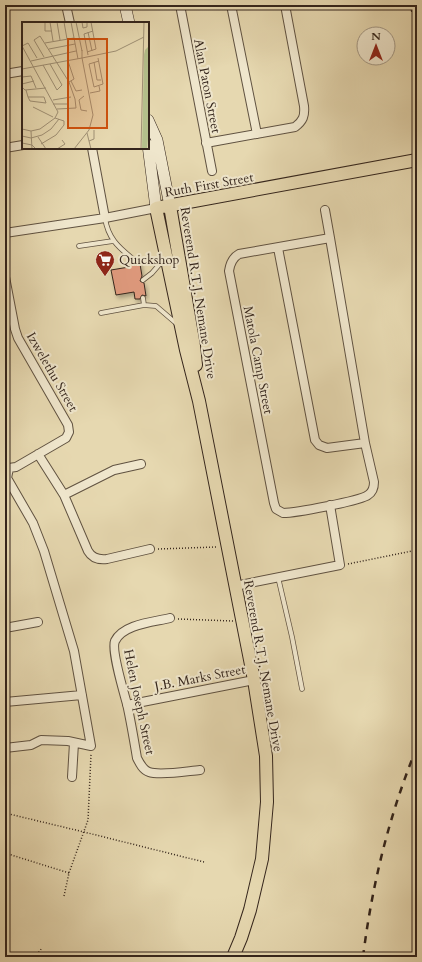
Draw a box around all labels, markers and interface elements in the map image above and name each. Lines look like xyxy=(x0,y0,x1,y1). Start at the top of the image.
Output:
inset map xyxy=(22,22,149,149)
north arrow xyxy=(356,26,396,66)
text: N xyxy=(371,29,381,44)
street label: Alan Paton Street xyxy=(189,37,225,135)
street label: Ruth First Street xyxy=(163,168,255,202)
street label: Reverend R.T.J. Nemane Drive xyxy=(176,206,221,380)
supermarket icon: Quickshop xyxy=(94,249,116,277)
place label: Quickshop xyxy=(119,251,179,269)
street label: Matola Camp Street xyxy=(239,304,277,416)
street label: Izwelethu Street xyxy=(22,329,82,415)
street label: Reverend R.T.J. Nemane Drive xyxy=(239,579,287,753)
street label: Helen Joseph Street xyxy=(119,648,159,756)
street label: J.B. Marks Street xyxy=(151,660,247,696)

